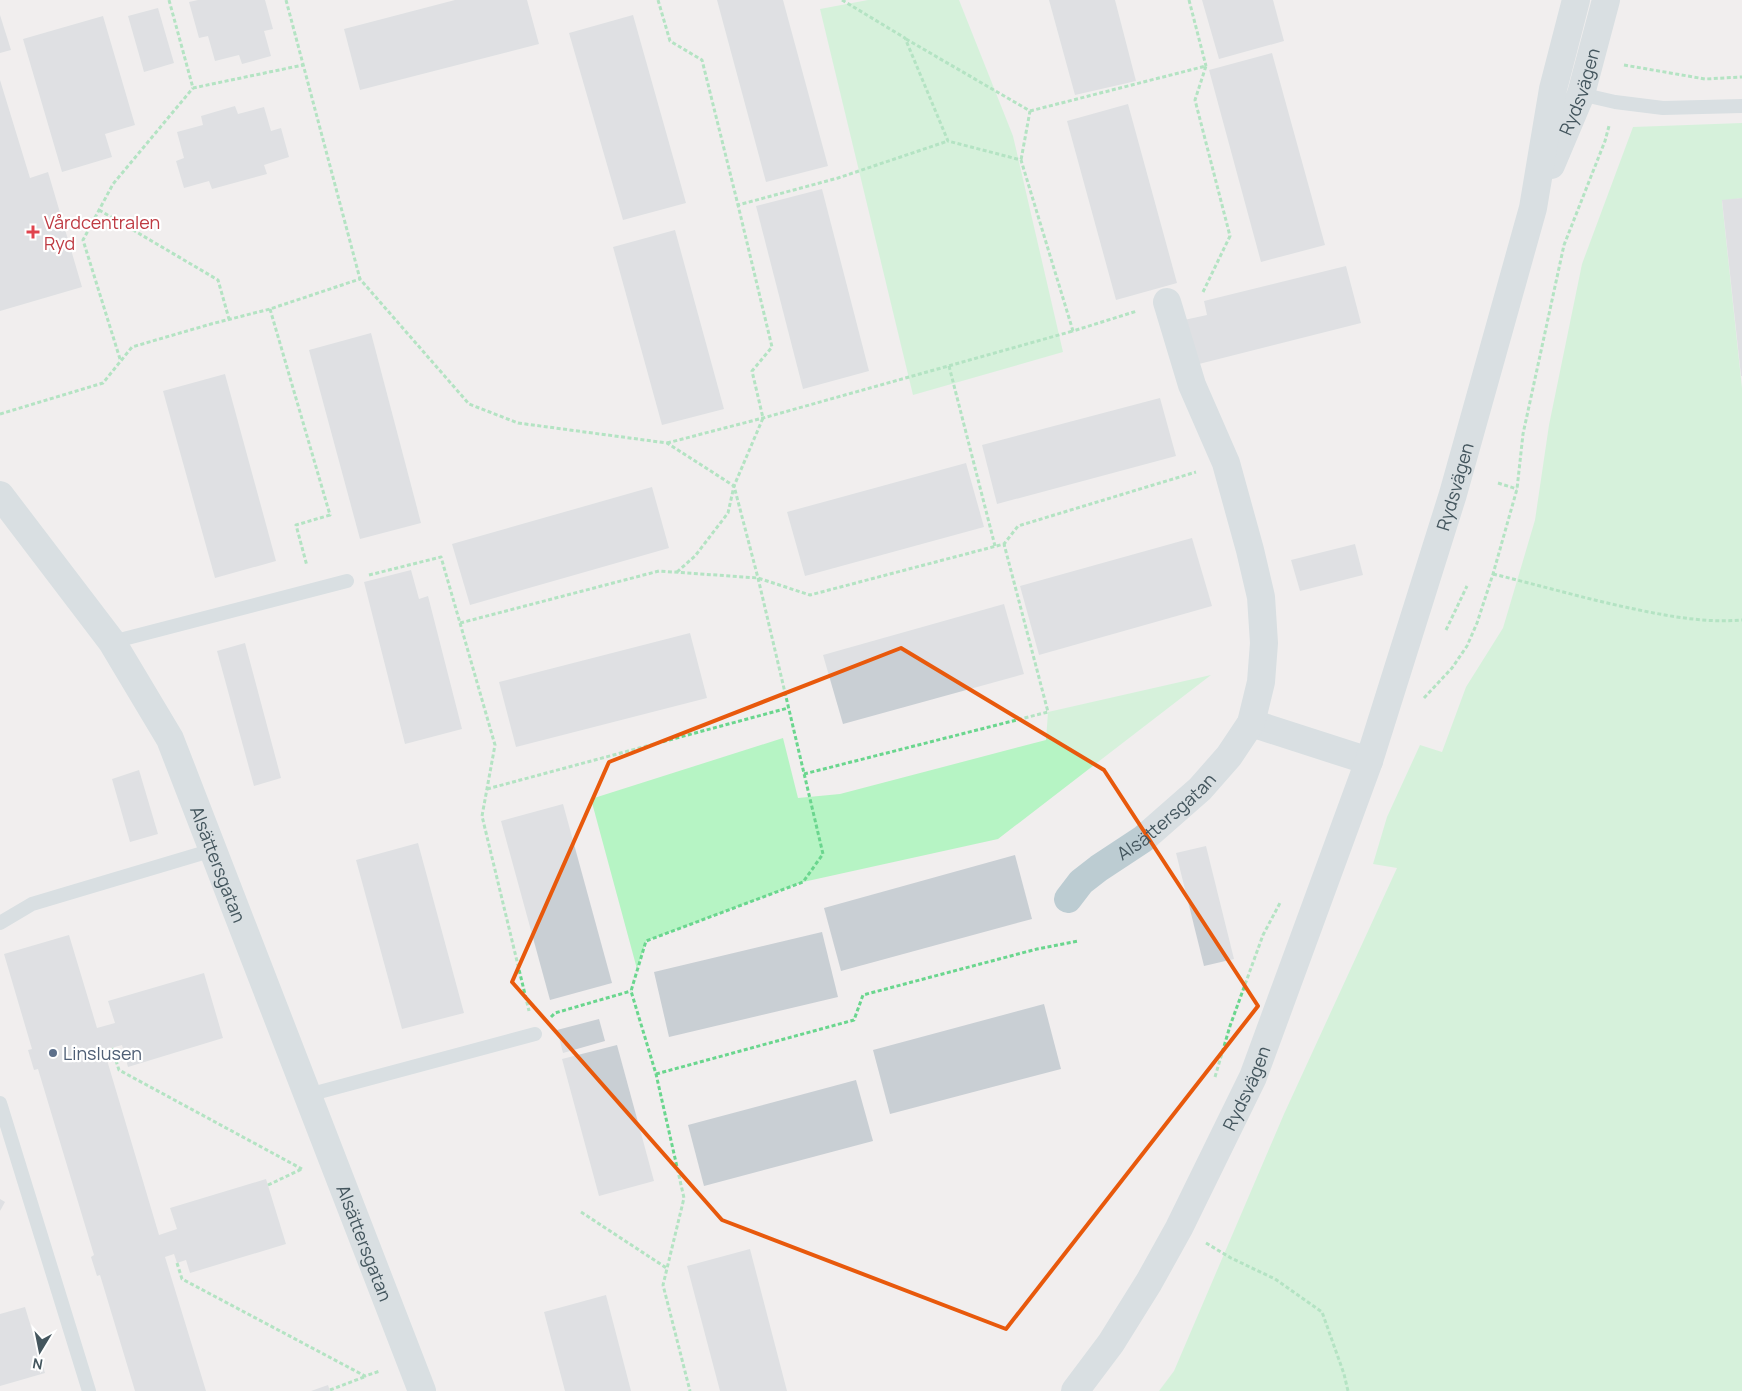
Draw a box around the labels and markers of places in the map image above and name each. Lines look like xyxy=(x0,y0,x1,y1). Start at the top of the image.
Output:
place label: Vårdcentralen Ryd xyxy=(44,210,160,255)
marker: Vårdcentralen Ryd xyxy=(26,225,40,239)
place label: Linslusen xyxy=(63,1041,142,1065)
marker: Linslusen xyxy=(47,1047,59,1059)

